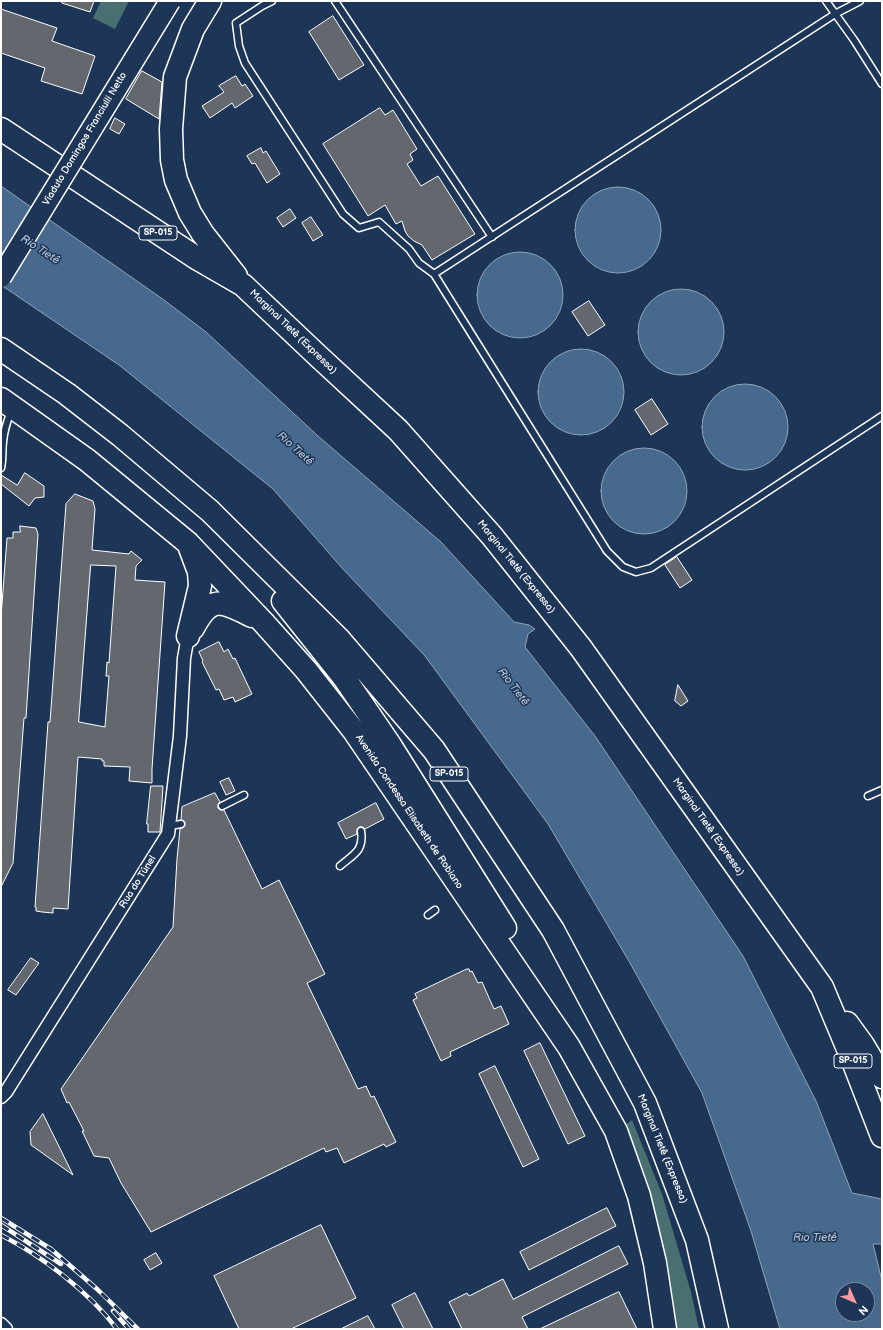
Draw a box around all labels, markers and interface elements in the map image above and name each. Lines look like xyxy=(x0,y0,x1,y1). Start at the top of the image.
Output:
street label: Viaduto Domingos Franciulli Netto xyxy=(40,70,130,208)
road number: SP-015 xyxy=(139,226,177,240)
water label: Rio Tietê xyxy=(18,233,62,267)
street label: Marginal Tietê (Expressa) xyxy=(247,287,339,377)
water label: Rio Tietê xyxy=(274,429,316,469)
street label: Marginal Tietê (Expressa) xyxy=(475,518,557,616)
water label: Rio Tietê xyxy=(495,666,531,708)
street label: Avenida Condessa Elisabeth de Robiano xyxy=(353,733,465,891)
road number: SP-015 xyxy=(430,767,468,781)
street label: Marginal Tietê (Expressa) xyxy=(670,776,746,878)
street label: Rua do Túnel xyxy=(117,854,159,910)
road number: SP-015 xyxy=(834,1054,872,1068)
street label: Marginal Tietê (Expressa) xyxy=(635,1093,689,1205)
water label: Rio Tietê xyxy=(793,1231,837,1245)
north arrow xyxy=(835,1282,875,1322)
text: N xyxy=(856,1303,871,1318)

